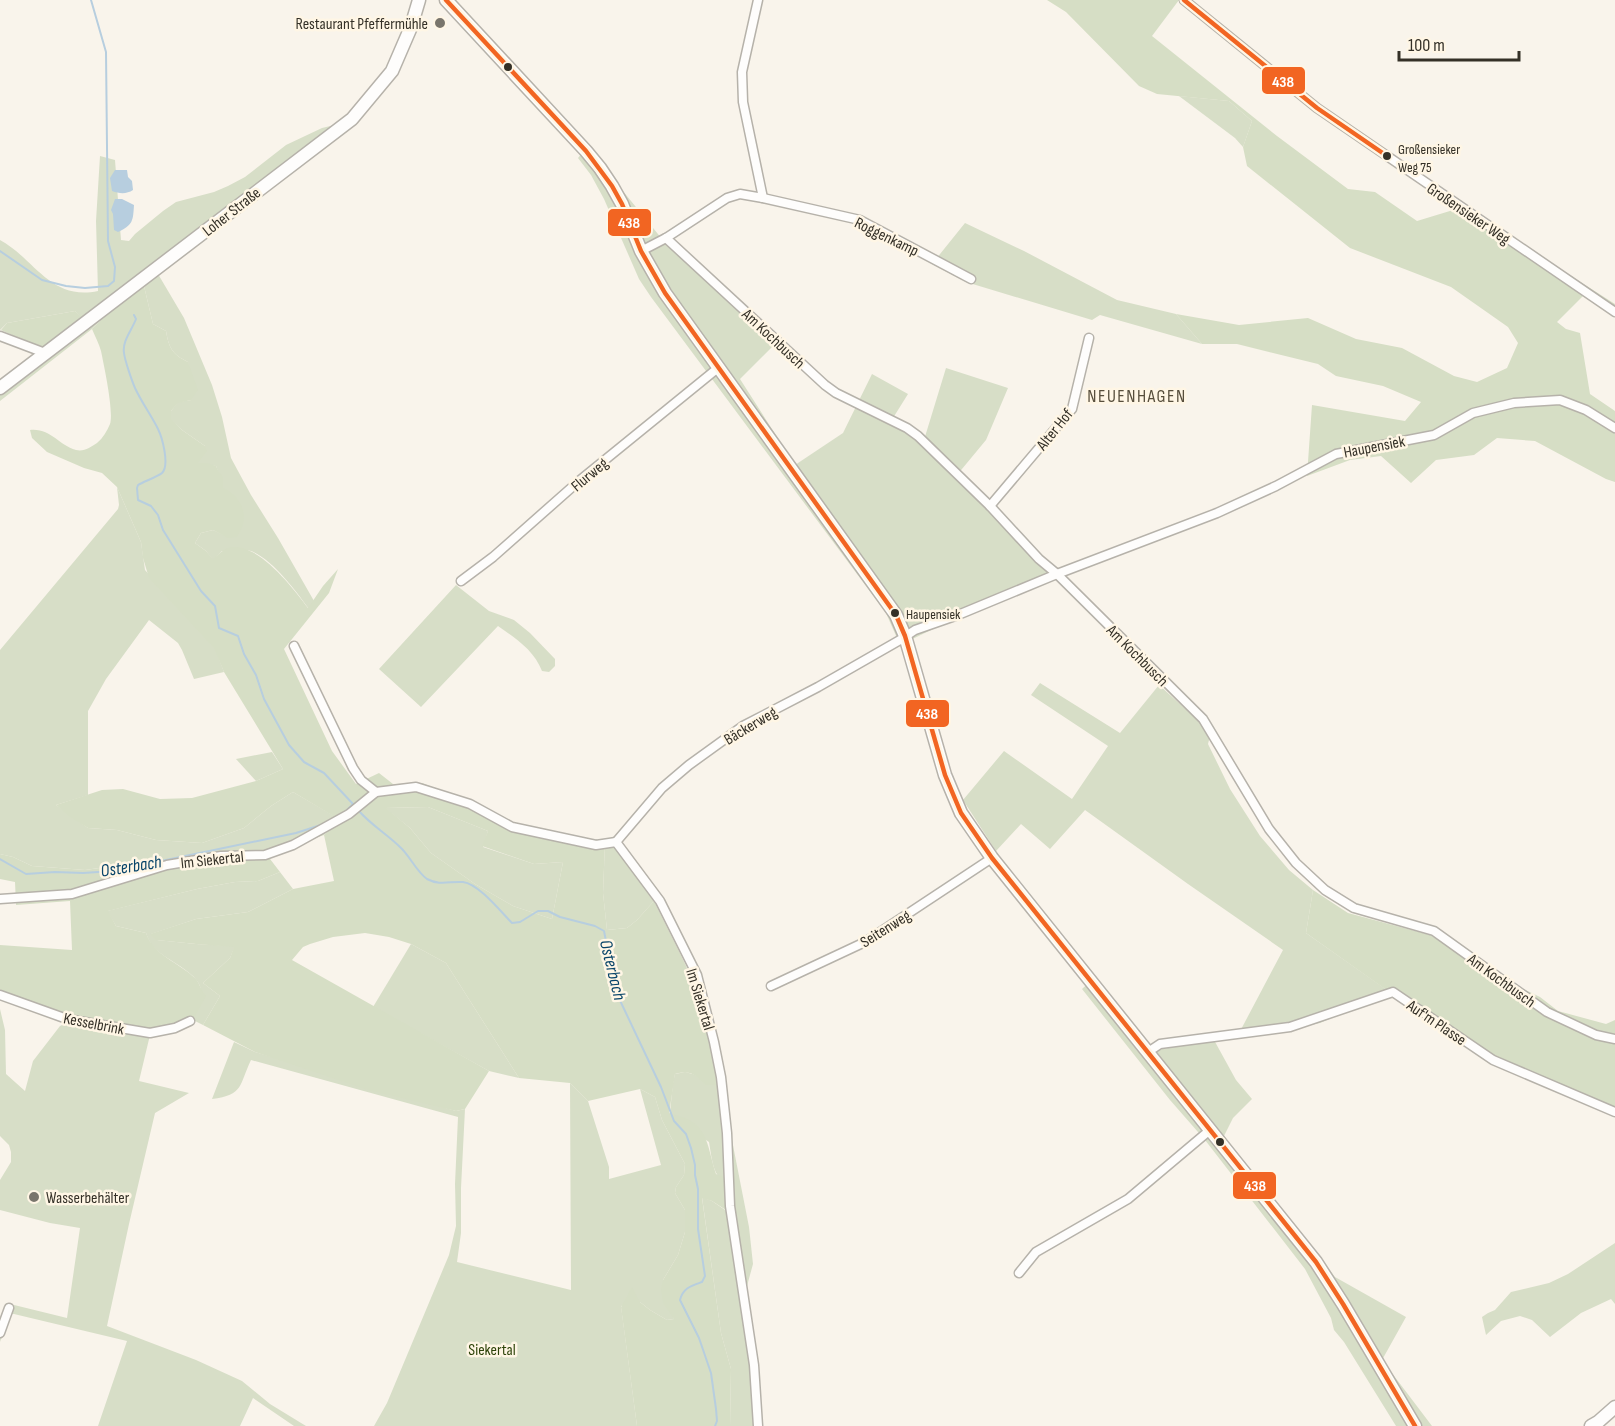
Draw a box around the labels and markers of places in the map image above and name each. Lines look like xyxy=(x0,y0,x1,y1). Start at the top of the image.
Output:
place label: Restaurant Pfeffermühle xyxy=(295,15,428,34)
marker: Restaurant Pfeffermühle xyxy=(433,16,447,30)
unlabelled marker xyxy=(502,61,514,73)
place label: Großensieker Weg 75 xyxy=(1398,141,1460,176)
marker: Großensieker Weg 75 xyxy=(1381,150,1393,162)
place label: Haupensiek xyxy=(906,606,961,623)
marker: Haupensiek xyxy=(889,607,901,619)
unlabelled marker xyxy=(1214,1136,1226,1148)
place label: Wasserbehälter xyxy=(46,1189,130,1208)
marker: Wasserbehälter xyxy=(27,1190,41,1204)

